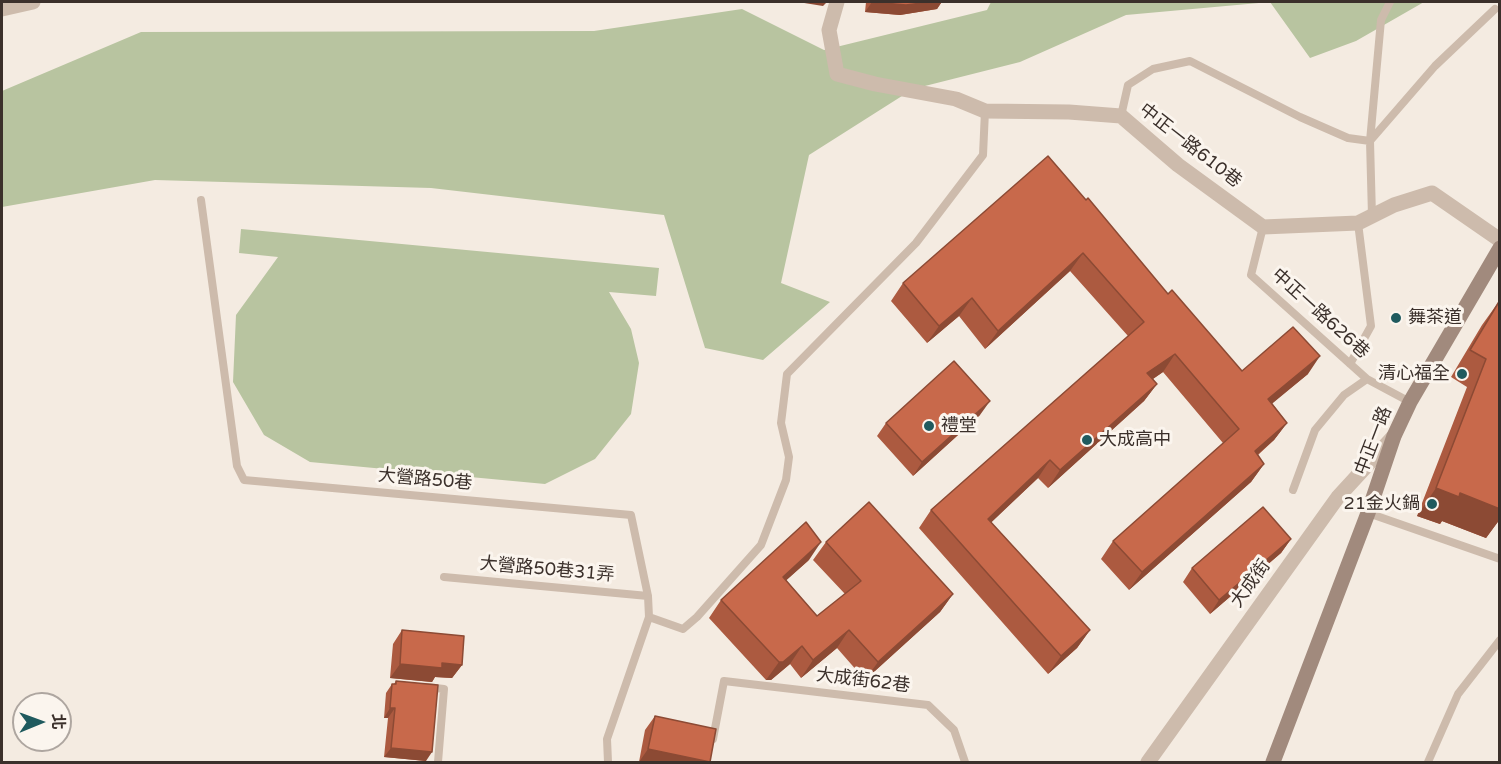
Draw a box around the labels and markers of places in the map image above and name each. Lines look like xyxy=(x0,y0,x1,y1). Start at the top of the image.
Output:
place label: 舞茶道 xyxy=(1408,307,1462,329)
marker: 舞茶道 xyxy=(1389,311,1403,325)
place label: 清心福全 xyxy=(1378,363,1450,385)
marker: 清心福全 xyxy=(1455,367,1469,381)
place label: 禮堂 xyxy=(941,415,977,437)
marker: 禮堂 xyxy=(922,419,936,433)
place label: 大成高中 xyxy=(1099,429,1171,451)
marker: 大成高中 xyxy=(1080,433,1094,447)
place label: 21金火鍋 xyxy=(1343,493,1420,515)
marker: 21金火鍋 xyxy=(1425,497,1439,511)

